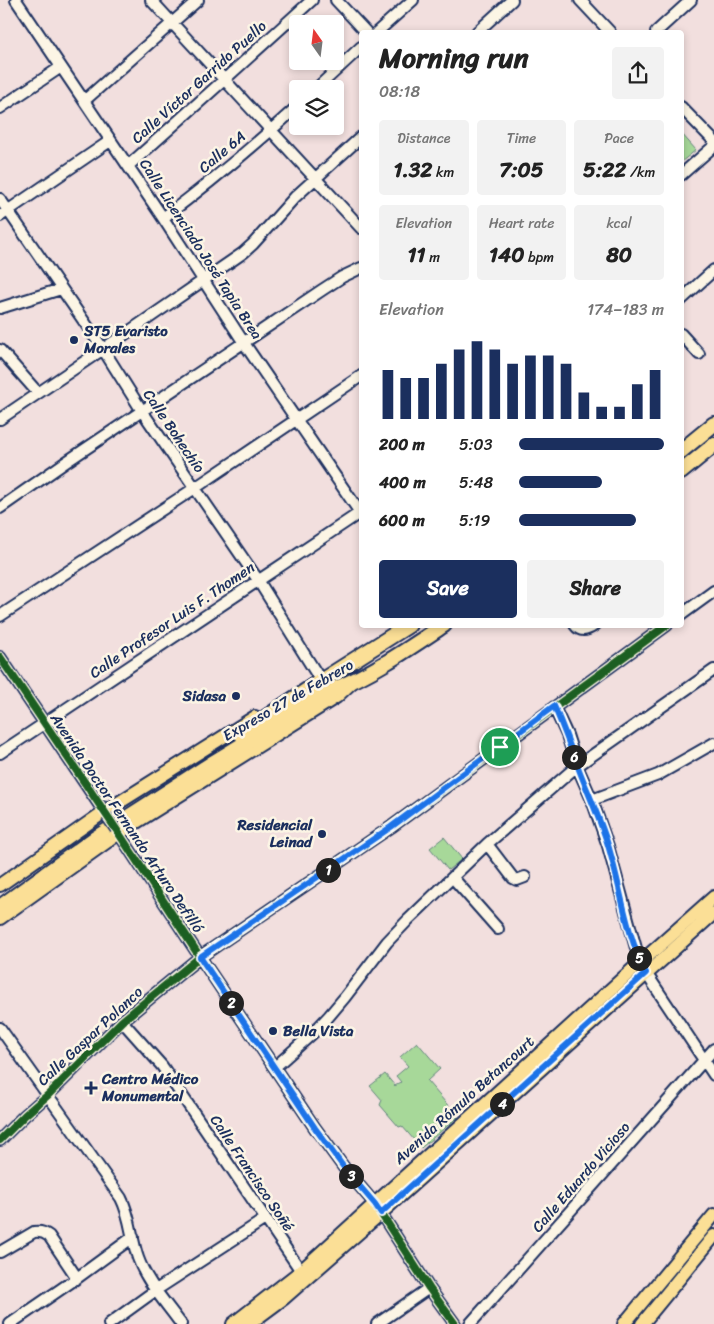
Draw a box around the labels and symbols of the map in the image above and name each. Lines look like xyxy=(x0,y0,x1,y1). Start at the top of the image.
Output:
street label: Calle Víctor Garrido Puello xyxy=(125,13,273,150)
north arrow xyxy=(289,15,344,70)
street label: Calle 6A xyxy=(192,124,252,180)
street label: Calle Licenciado José Tapia Brea xyxy=(133,153,270,345)
place label: ST5 Evaristo Morales xyxy=(83,318,168,361)
marker: ST5 Evaristo Morales xyxy=(68,334,80,346)
street label: Calle Bohechío xyxy=(136,384,212,479)
street label: Calle Profesor Luis F. Thomen xyxy=(84,555,260,685)
street label: Expreso 27 de Febrero xyxy=(218,652,359,748)
place label: Sidasa xyxy=(182,683,226,709)
marker: Sidasa xyxy=(230,690,242,702)
street label: Avenida Doctor Fernando Arturo Defilló xyxy=(43,707,211,939)
pin xyxy=(479,726,521,768)
pin: 6 xyxy=(562,744,586,770)
place label: Residencial Leinad xyxy=(236,812,313,855)
marker: Residencial Leinad xyxy=(316,828,328,840)
pin: 1 xyxy=(316,858,340,882)
pin: 5 xyxy=(626,946,652,970)
street label: Calle Gaspar Polanco xyxy=(31,979,149,1092)
pin: 2 xyxy=(218,990,244,1016)
place label: Bella Vista xyxy=(283,1018,354,1044)
marker: Bella Vista xyxy=(267,1025,279,1037)
street label: Avenida Rómulo Betancourt xyxy=(387,1029,541,1171)
place label: Centro Médico Monumental xyxy=(101,1066,199,1109)
marker: Centro Médico Monumental xyxy=(84,1081,98,1095)
pin: 4 xyxy=(490,1092,514,1116)
street label: Calle Francisco Soñé xyxy=(203,1109,301,1237)
street label: Calle Eduardo Vicioso xyxy=(525,1115,637,1238)
pin: 3 xyxy=(338,1164,364,1188)

